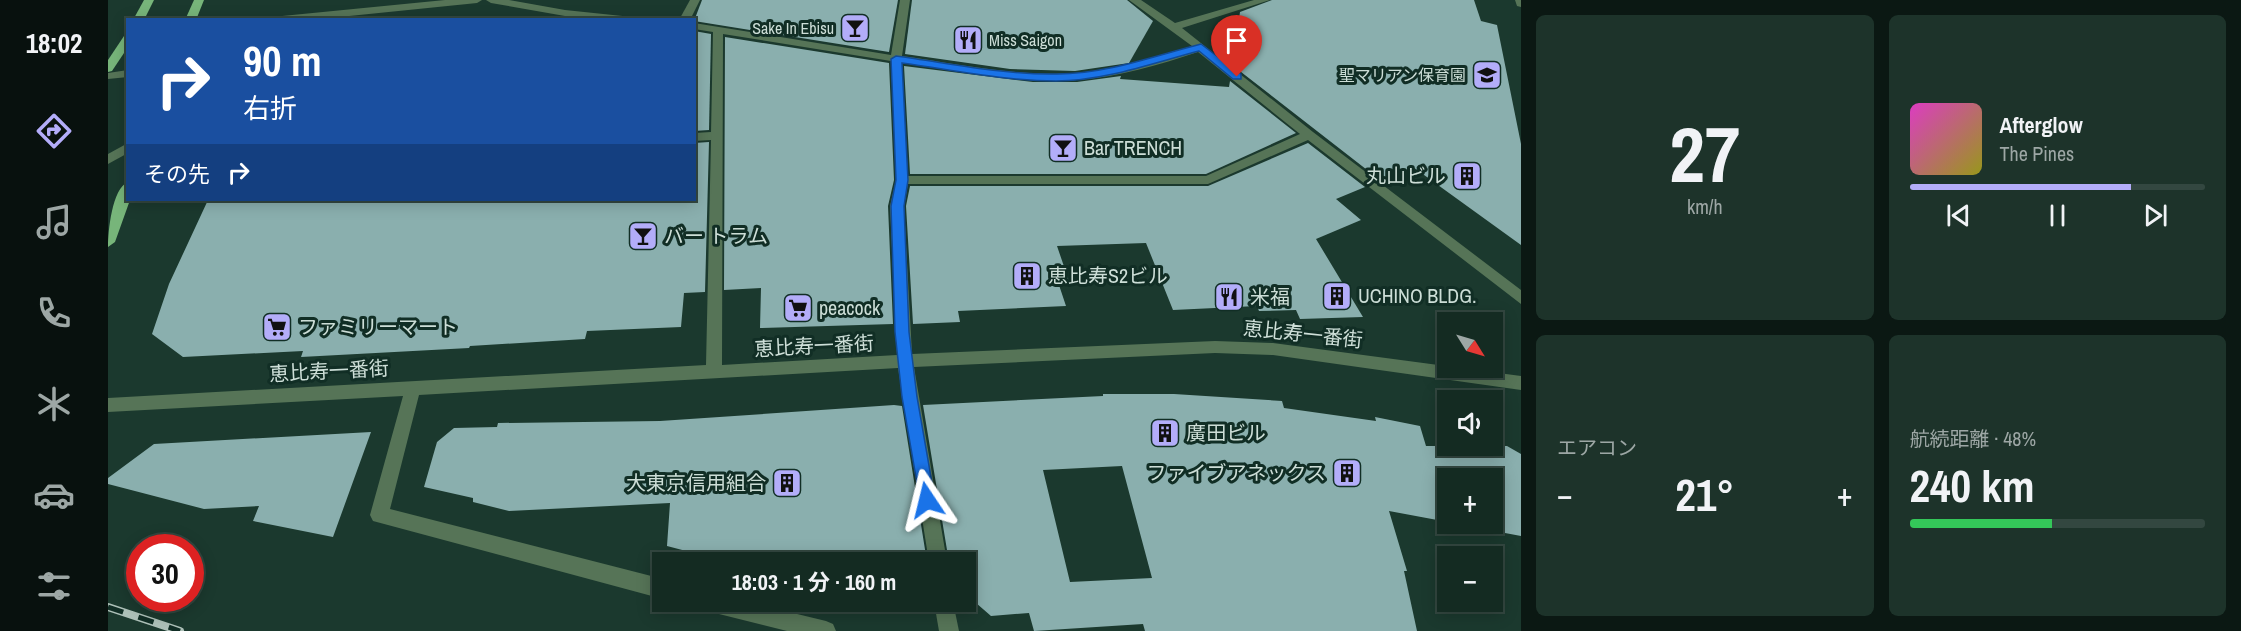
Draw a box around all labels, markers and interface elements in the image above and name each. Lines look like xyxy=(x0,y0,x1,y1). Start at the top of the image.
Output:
bar icon: Sake In Ebisu xyxy=(839,12,871,44)
pin xyxy=(1211,15,1262,77)
place label: Sake In Ebisu xyxy=(752,17,834,39)
restaurant icon: Miss Saigon xyxy=(952,24,984,56)
icon: arrive xyxy=(1220,24,1253,57)
text: 18:02 xyxy=(26,25,82,61)
place label: Miss Saigon xyxy=(989,29,1062,51)
text: 90 m xyxy=(243,33,322,89)
icon: right xyxy=(144,42,222,120)
school or university icon: 聖マリアン保育園 xyxy=(1471,59,1503,91)
place label: 聖マリアン保育園 xyxy=(1339,64,1466,86)
text: 右折 xyxy=(243,90,297,126)
text: 27 xyxy=(1669,101,1740,206)
icon: directions xyxy=(33,110,75,152)
text: Afterglow xyxy=(2000,110,2083,140)
bar icon: Bar TRENCH xyxy=(1047,132,1079,164)
place label: Bar TRENCH xyxy=(1084,134,1182,161)
text: The Pines xyxy=(2000,140,2074,167)
icon: right xyxy=(222,156,255,189)
text: その先 xyxy=(144,159,210,189)
building icon: 丸山ビル xyxy=(1451,160,1483,192)
place label: 丸山ビル xyxy=(1366,162,1446,189)
text: km/h xyxy=(1687,193,1723,220)
icon: previous xyxy=(1942,199,1975,232)
icon: pause xyxy=(2041,199,2074,232)
icon: next xyxy=(2139,199,2172,232)
icon: music xyxy=(33,201,75,243)
bar icon: バー トラム xyxy=(627,220,659,252)
place label: バー トラム xyxy=(664,222,768,249)
building icon: 恵比寿S2ビル xyxy=(1011,260,1043,292)
place label: 恵比寿S2ビル xyxy=(1048,262,1168,289)
building icon: UCHINO BLDG. xyxy=(1321,280,1353,312)
restaurant icon: 米福 xyxy=(1213,281,1245,313)
place label: UCHINO BLDG. xyxy=(1358,282,1476,309)
place label: 米福 xyxy=(1250,283,1290,310)
icon: phone xyxy=(33,292,75,334)
supermarket icon: peacock xyxy=(782,292,814,324)
place label: peacock xyxy=(819,294,881,321)
supermarket icon: ファミリーマート xyxy=(261,311,293,343)
north arrow xyxy=(1437,312,1503,378)
map controls xyxy=(1437,312,1503,612)
place label: ファミリーマート xyxy=(298,313,458,340)
street label: 恵比寿一番街 xyxy=(1242,314,1364,353)
street label: 恵比寿一番街 xyxy=(753,329,875,362)
street label: 恵比寿一番街 xyxy=(268,354,390,387)
icon: climate xyxy=(33,383,75,425)
button: sound xyxy=(1437,390,1503,456)
building icon: 廣田ビル xyxy=(1149,417,1181,449)
place label: 廣田ビル xyxy=(1186,419,1266,446)
text: 航続距離 · 48% xyxy=(1910,425,2036,452)
text: エアコン xyxy=(1557,434,1637,461)
text: 240 km xyxy=(1910,455,2035,516)
building icon: ファイブアネックス xyxy=(1331,457,1363,489)
place label: ファイブアネックス xyxy=(1147,459,1326,486)
text: 21° xyxy=(1675,464,1734,525)
building icon: 大東京信用組合 xyxy=(771,467,803,499)
position arrow xyxy=(895,468,959,532)
button: + xyxy=(1437,468,1503,534)
place label: 大東京信用組合 xyxy=(626,469,766,496)
text: − xyxy=(1557,472,1573,516)
text: + xyxy=(1837,472,1852,516)
icon: car xyxy=(33,474,75,516)
speed limit sign: 30 xyxy=(126,534,204,612)
button: − xyxy=(1437,546,1503,612)
icon: filters xyxy=(33,565,75,607)
text: 18:03 · 1 分 · 160 m xyxy=(732,567,896,597)

